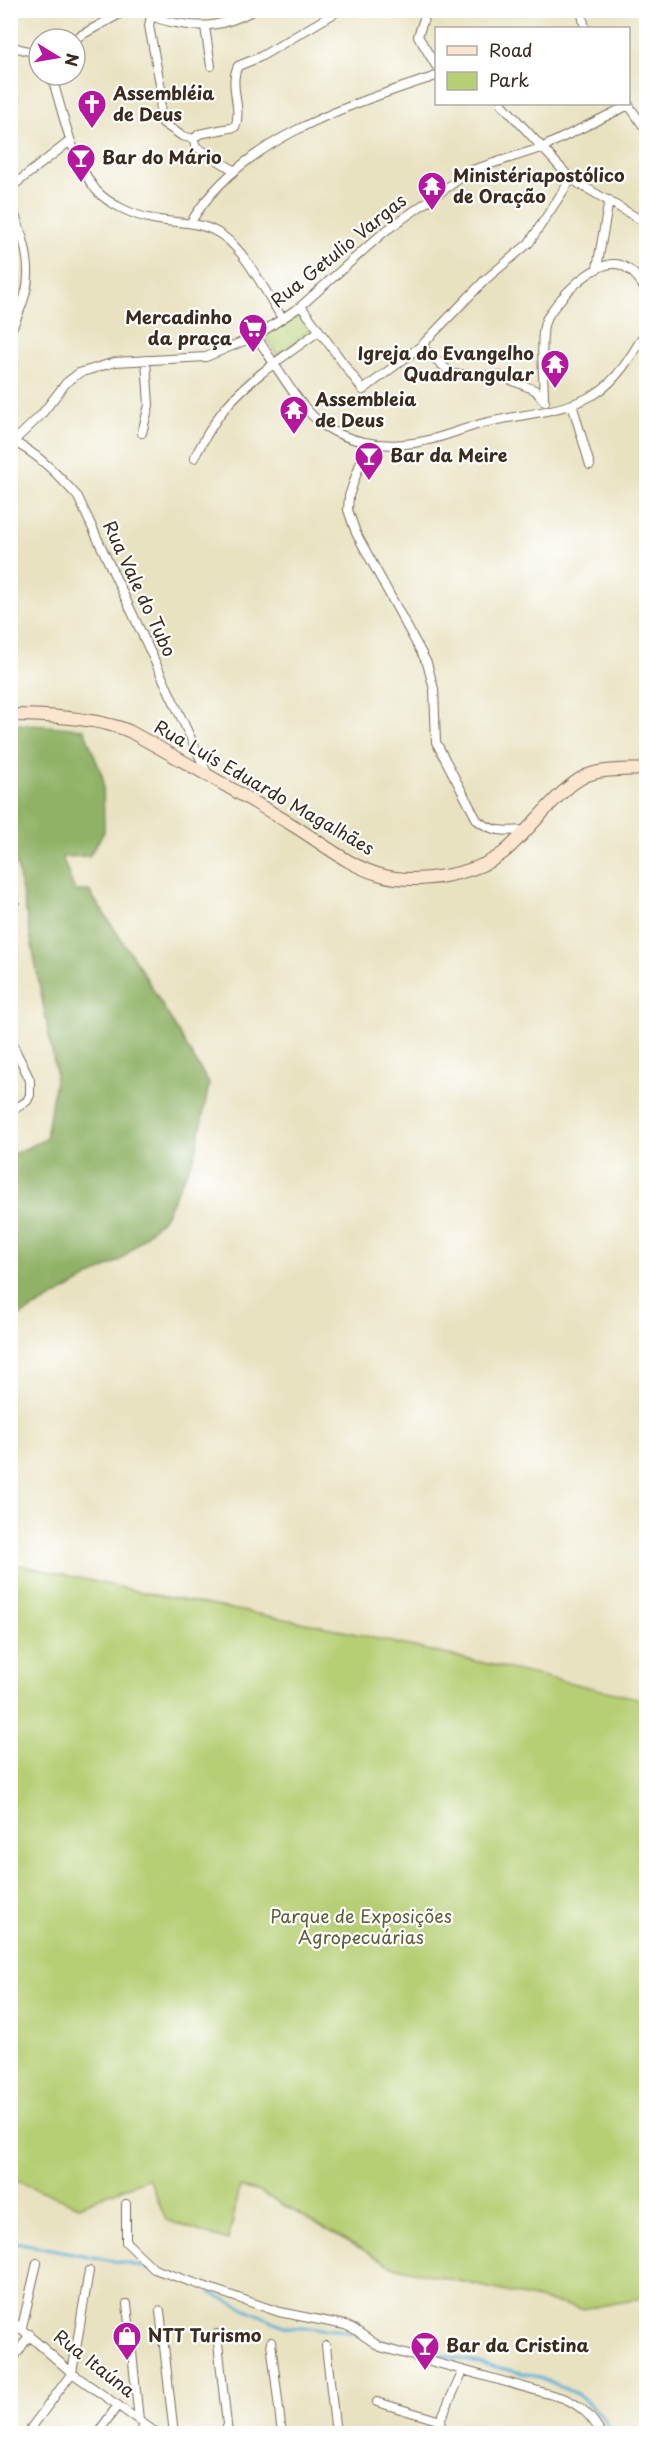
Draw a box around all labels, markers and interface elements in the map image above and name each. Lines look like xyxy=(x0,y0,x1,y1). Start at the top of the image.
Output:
north arrow xyxy=(27,27,87,87)
legend xyxy=(435,27,630,105)
text: Road xyxy=(489,36,533,63)
text: N xyxy=(60,52,86,69)
text: Park xyxy=(489,66,529,93)
place label: Assembléia de Deus xyxy=(112,79,215,127)
church icon: Assembléia de Deus xyxy=(76,88,108,130)
bar icon: Bar do Mário xyxy=(65,142,97,184)
place label: Bar do Mário xyxy=(102,143,222,170)
place label: Ministériapostólico de Oração xyxy=(453,161,625,209)
temple icon: Ministériapostólico de Oração xyxy=(416,170,448,212)
street label: Rua Getulio Vargas xyxy=(264,187,412,313)
place label: Mercadinho da praça xyxy=(125,303,232,351)
supermarket icon: Mercadinho da praça xyxy=(237,312,269,354)
place label: Igreja do Evangelho Quadrangular xyxy=(357,339,534,387)
temple icon: Igreja do Evangelho Quadrangular xyxy=(539,348,571,390)
place label: Assembleia de Deus xyxy=(314,385,417,433)
temple icon: Assembleia de Deus xyxy=(278,394,310,436)
bar icon: Bar da Meire xyxy=(353,440,385,482)
place label: Bar da Meire xyxy=(390,441,508,468)
street label: Rua Vale do Tubo xyxy=(97,516,184,661)
street label: Rua Luís Eduardo Magalhães xyxy=(150,712,380,861)
park label: Parque de Exposições Agropecuárias xyxy=(270,1902,452,1950)
shop icon: NTT Turismo xyxy=(111,2320,143,2362)
place label: NTT Turismo xyxy=(148,2321,262,2348)
street label: Rua Itaúna xyxy=(49,2323,142,2404)
bar icon: Bar da Cristina xyxy=(409,2330,441,2372)
place label: Bar da Cristina xyxy=(446,2331,590,2358)

